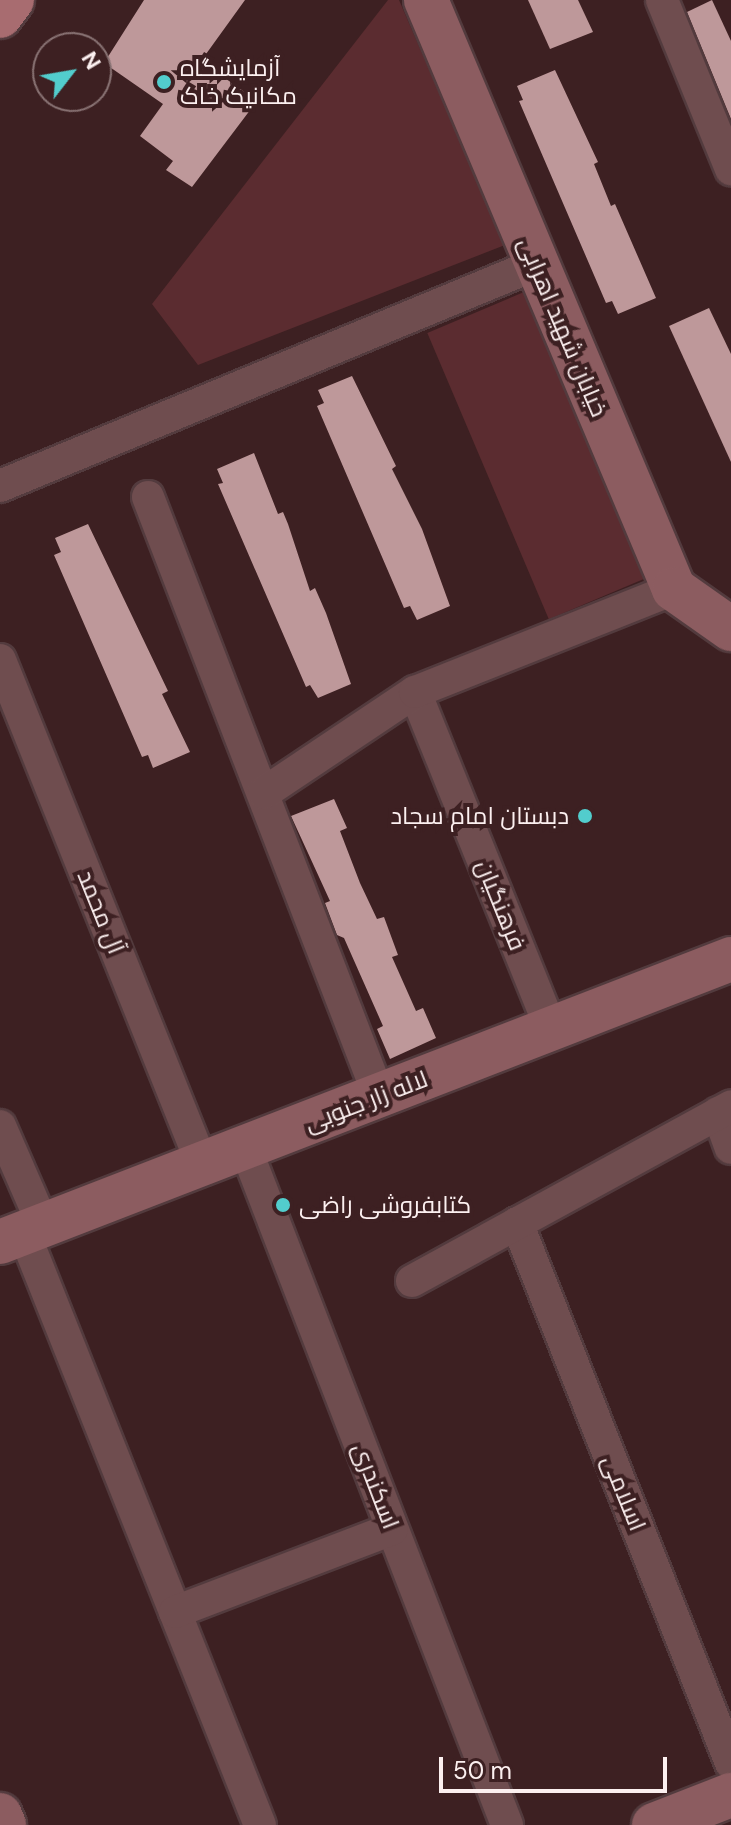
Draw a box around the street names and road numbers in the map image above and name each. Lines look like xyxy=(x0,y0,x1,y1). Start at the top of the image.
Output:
street label: خیابان شهید اهرابی xyxy=(512,233,614,421)
street label: فرهنگیان xyxy=(470,856,532,954)
street label: آل محمد xyxy=(71,866,131,958)
street label: لاله زار جنوبی xyxy=(300,1064,432,1138)
street label: اسکندری xyxy=(346,1439,406,1533)
street label: اسلامی xyxy=(596,1451,652,1535)

